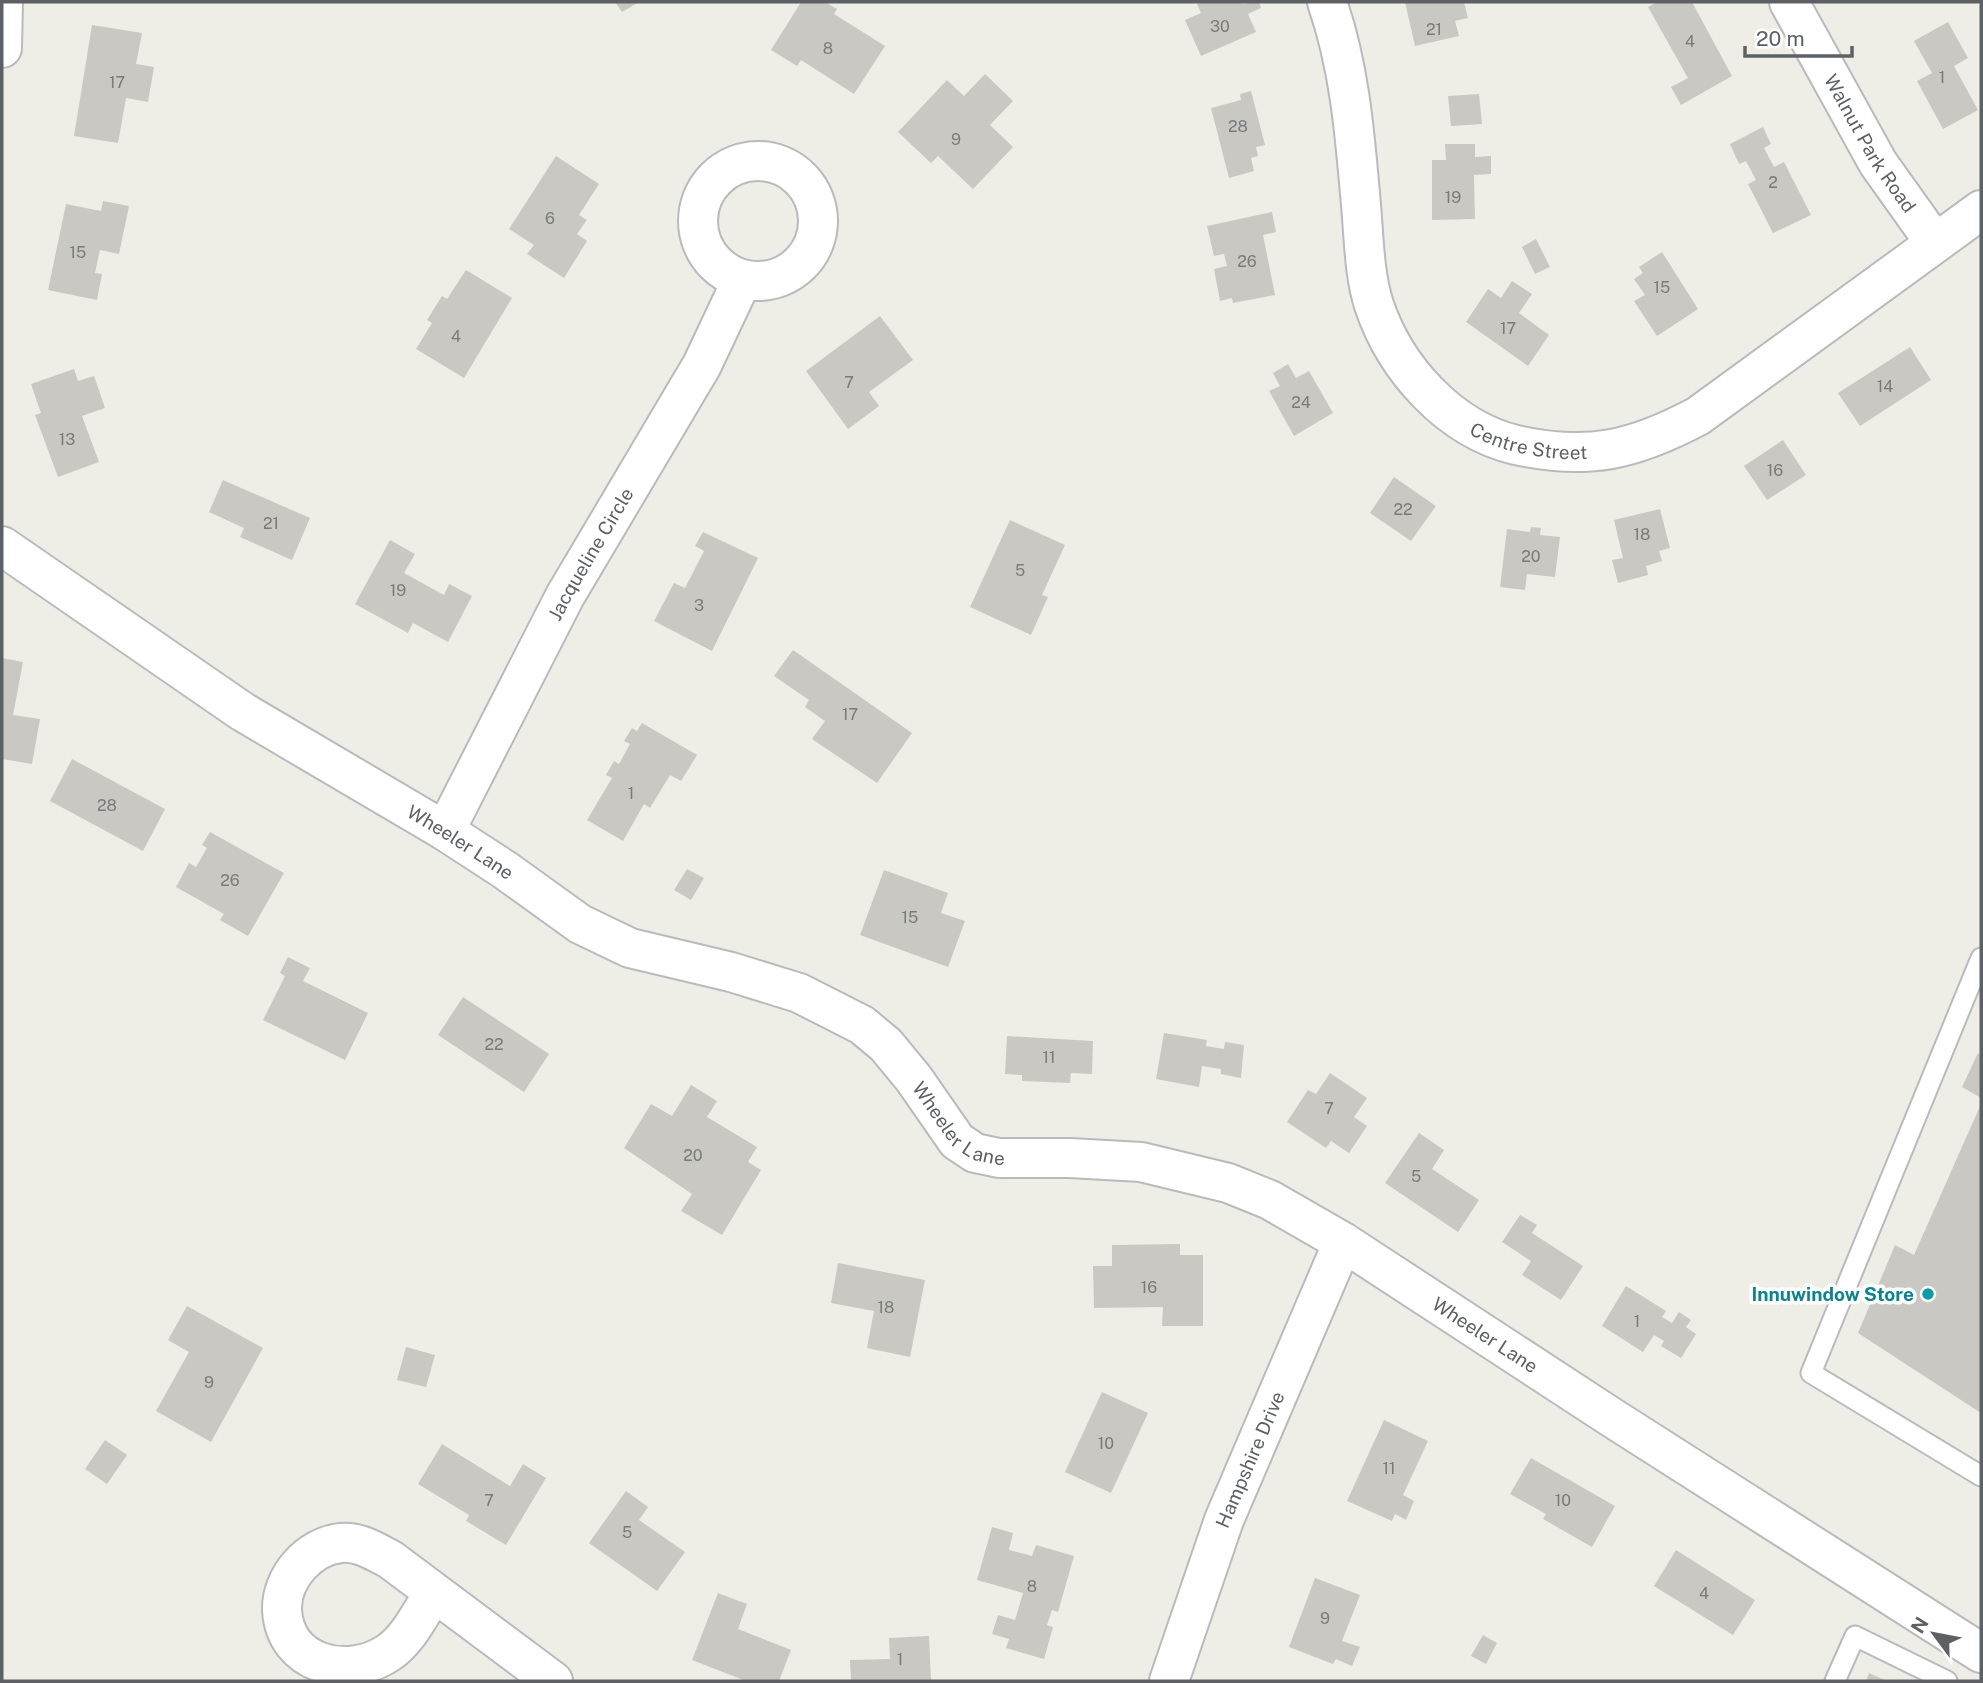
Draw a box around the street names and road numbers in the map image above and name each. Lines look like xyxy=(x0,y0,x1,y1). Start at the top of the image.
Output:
street label: Walnut Park Road xyxy=(1820,70,1921,217)
street label: Centre Street xyxy=(1466,417,1588,463)
street label: Jacqueline Circle xyxy=(544,484,638,624)
street label: Wheeler Lane xyxy=(403,800,518,884)
street label: Wheeler Lane xyxy=(908,1077,1005,1169)
street label: Wheeler Lane xyxy=(1428,1292,1542,1377)
street label: Hampshire Drive xyxy=(1211,1388,1289,1531)

